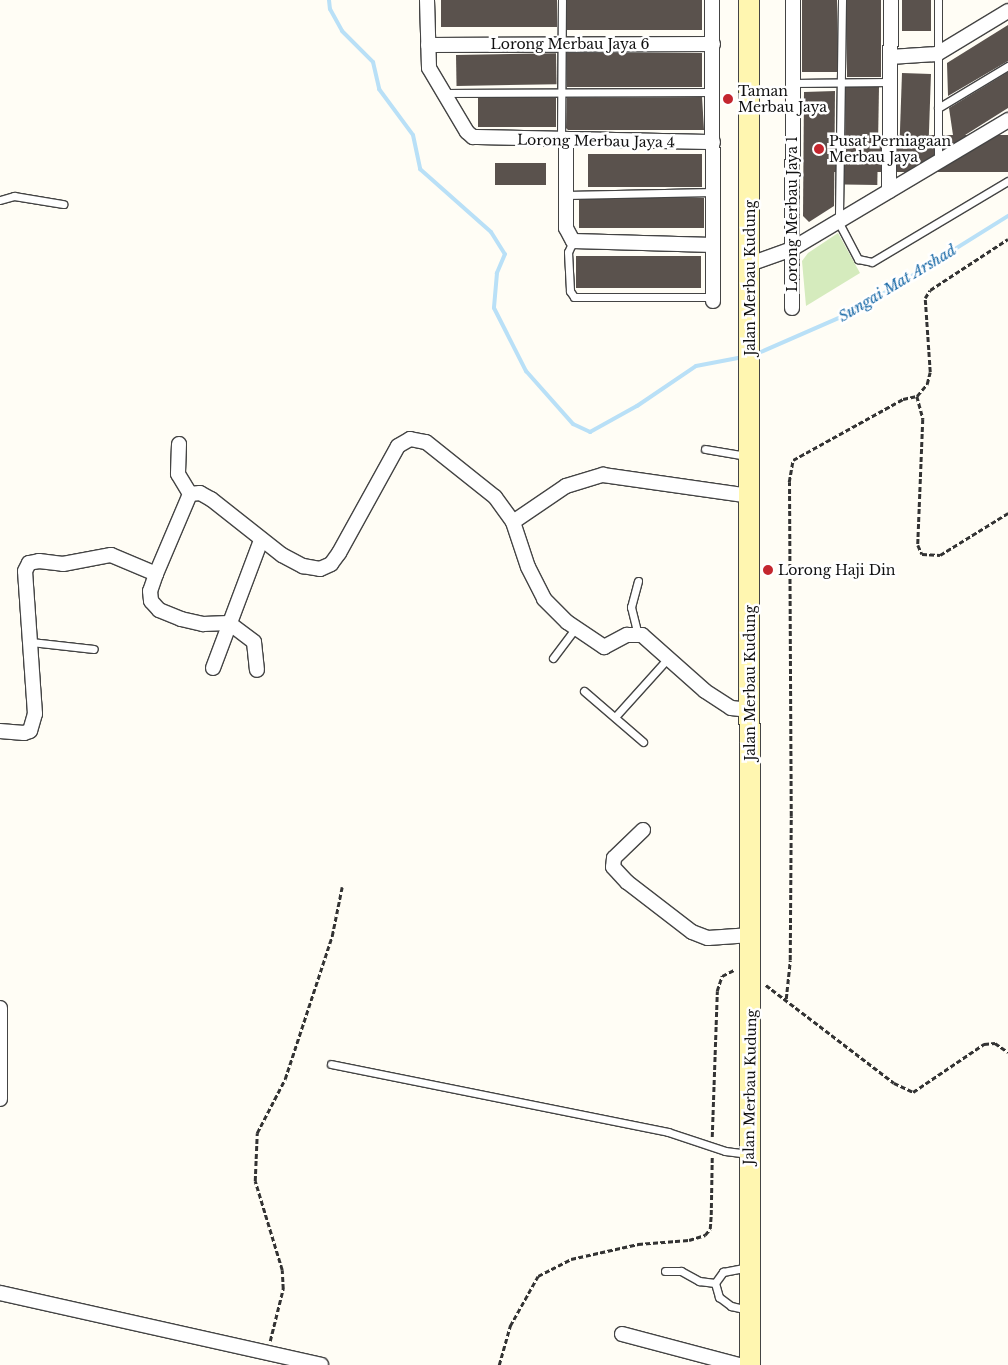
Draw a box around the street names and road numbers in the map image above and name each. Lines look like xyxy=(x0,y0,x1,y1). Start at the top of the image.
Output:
street label: Lorong Merbau Jaya 6 xyxy=(490,36,650,52)
street label: Lorong Merbau Jaya 4 xyxy=(517,131,675,151)
street label: Lorong Merbau Jaya 1 xyxy=(784,136,800,292)
street label: Jalan Merbau Kudung xyxy=(742,200,758,356)
street label: Jalan Merbau Kudung xyxy=(742,605,758,761)
street label: Jalan Merbau Kudung xyxy=(740,1009,760,1165)

